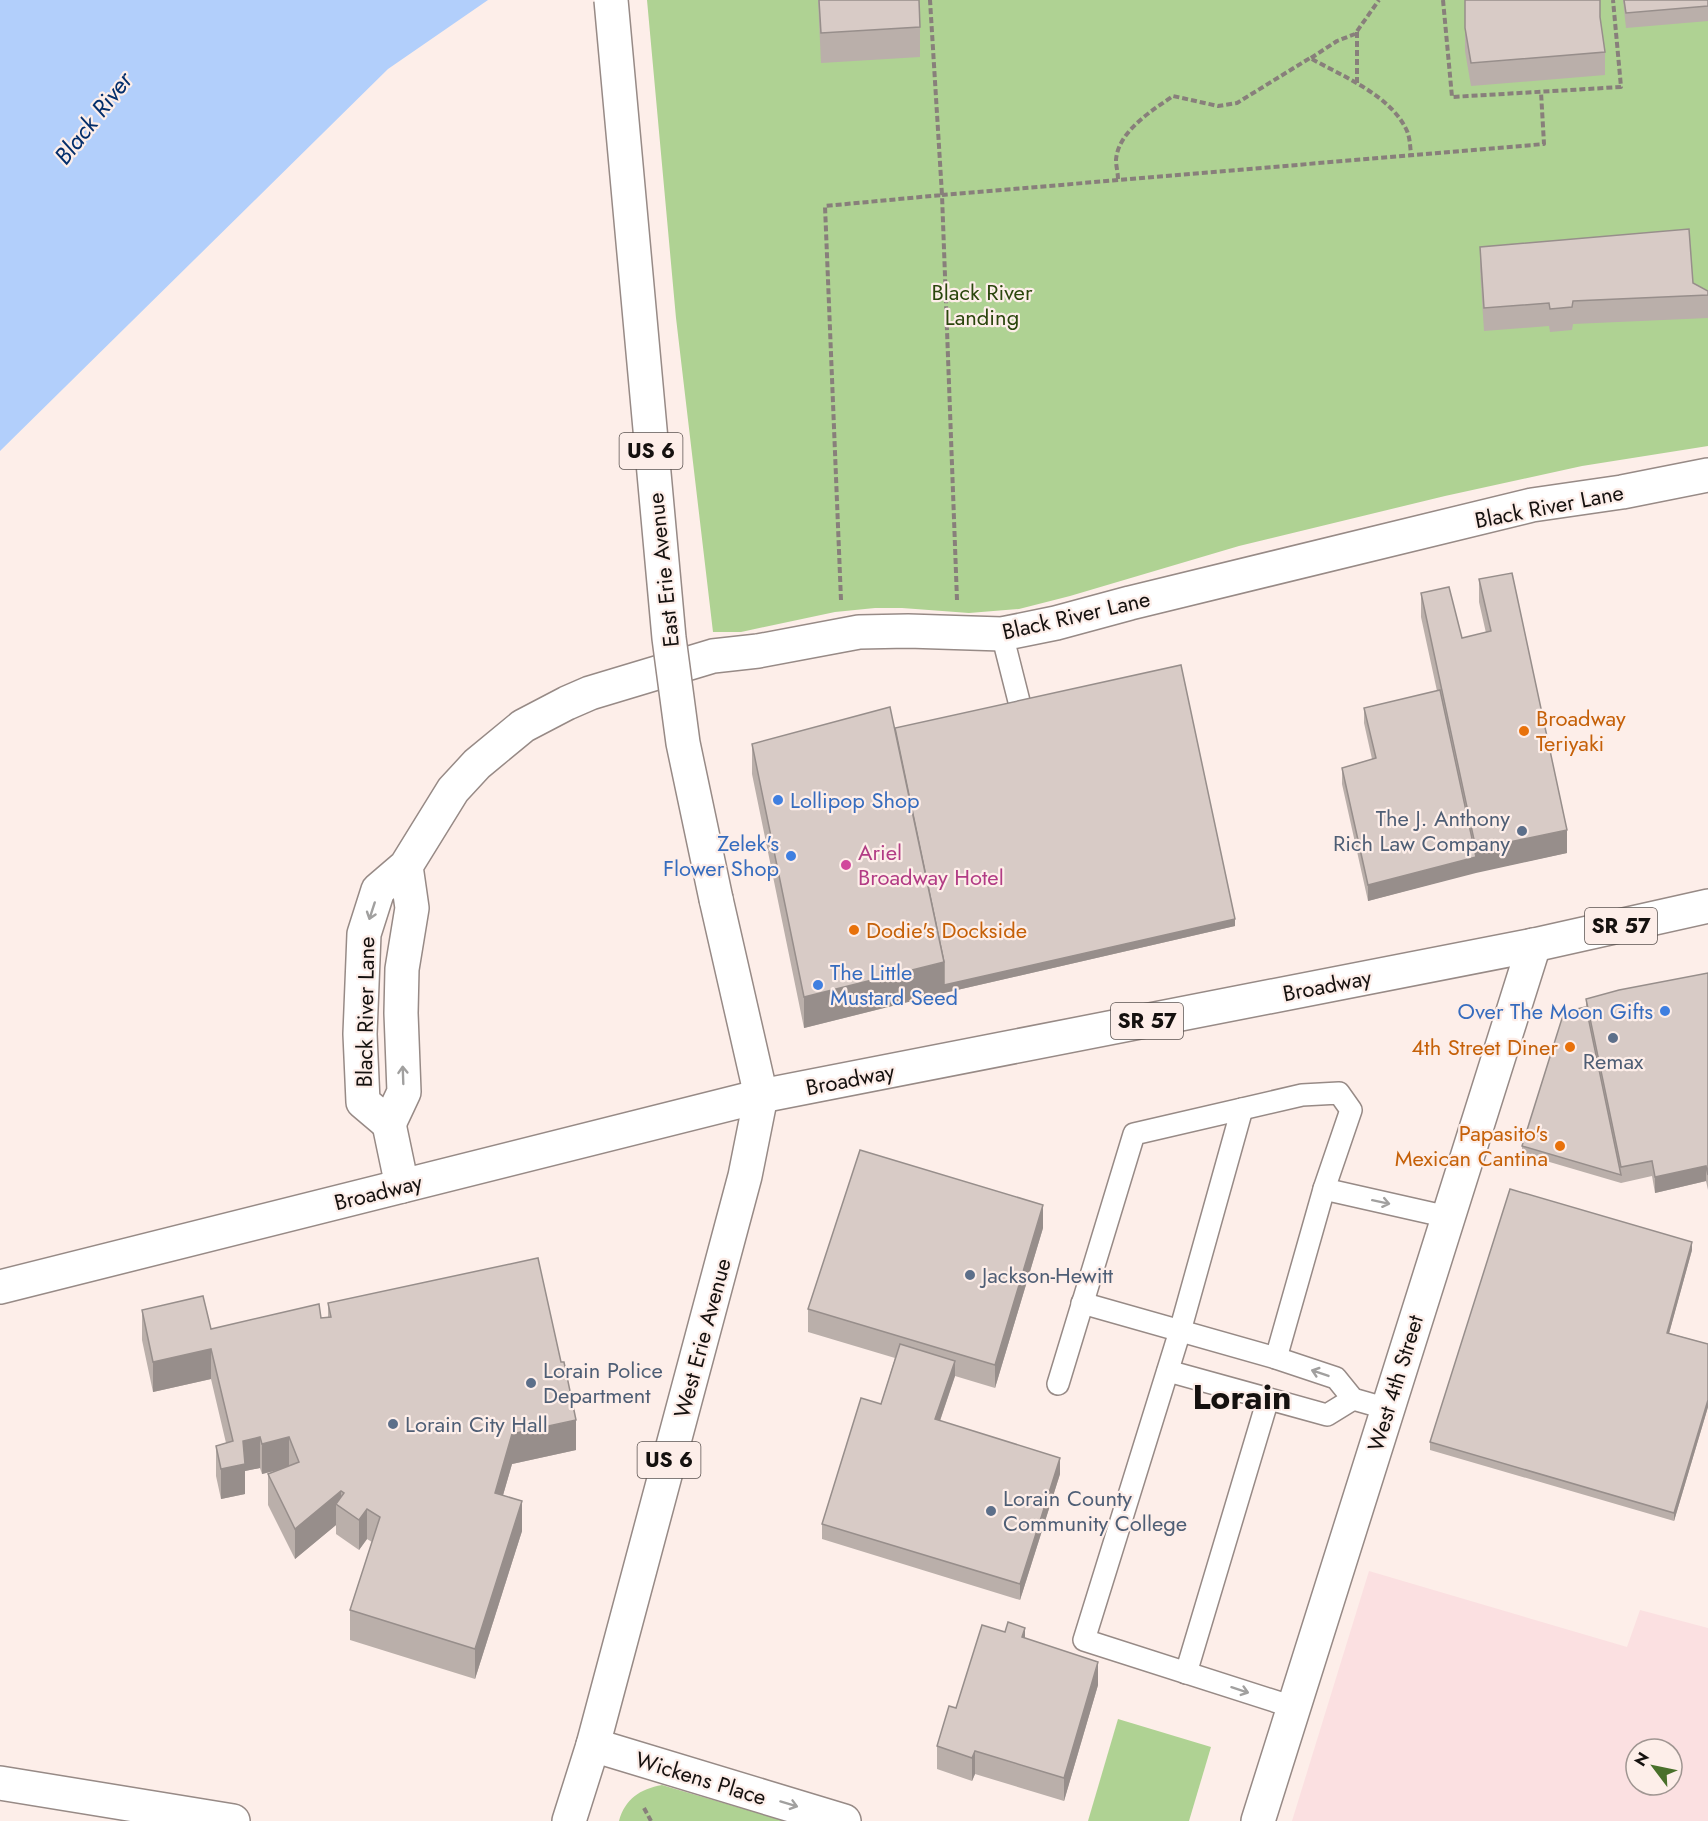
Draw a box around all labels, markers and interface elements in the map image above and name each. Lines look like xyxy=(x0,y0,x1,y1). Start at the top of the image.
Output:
water label: Black River xyxy=(46,63,142,172)
park label: Black River Landing xyxy=(932,276,1033,333)
road number: US 6 xyxy=(620,433,682,469)
street label: Black River Lane xyxy=(1472,476,1626,536)
street label: East Erie Avenue xyxy=(639,491,687,649)
street label: Black River Lane xyxy=(999,582,1153,648)
place label: Broadway Teriyaki xyxy=(1536,702,1626,759)
marker: Broadway Teriyaki xyxy=(1517,724,1531,738)
place label: Lollipop Shop xyxy=(790,784,920,816)
marker: Lollipop Shop xyxy=(771,793,785,807)
place label: The J. Anthony Rich Law Company xyxy=(1333,802,1510,859)
marker: The J. Anthony Rich Law Company xyxy=(1515,824,1529,838)
place label: Zelek's Flower Shop xyxy=(663,827,779,884)
place label: Ariel Broadway Hotel xyxy=(858,836,1004,893)
marker: Zelek's Flower Shop xyxy=(784,849,798,863)
marker: Ariel Broadway Hotel xyxy=(839,858,853,872)
one-way arrow xyxy=(365,901,376,920)
road number: SR 57 xyxy=(1585,908,1657,944)
place label: Dodie's Dockside xyxy=(866,914,1027,946)
marker: Dodie's Dockside xyxy=(847,923,861,937)
street label: Black River Lane xyxy=(348,936,382,1088)
place label: The Little Mustard Seed xyxy=(830,956,958,1013)
street label: Broadway xyxy=(1280,961,1374,1009)
marker: The Little Mustard Seed xyxy=(811,978,825,992)
place label: Over The Moon Gifts xyxy=(1458,995,1653,1027)
road number: SR 57 xyxy=(1111,1003,1183,1039)
marker: Over The Moon Gifts xyxy=(1658,1004,1672,1018)
place label: 4th Street Diner xyxy=(1412,1031,1558,1063)
marker: Remax xyxy=(1606,1031,1620,1045)
marker: 4th Street Diner xyxy=(1563,1040,1577,1054)
place label: Remax xyxy=(1583,1045,1644,1077)
street label: Broadway xyxy=(803,1055,897,1103)
one-way arrow xyxy=(398,1065,409,1085)
place label: Papasito's Mexican Cantina xyxy=(1395,1117,1548,1174)
marker: Papasito's Mexican Cantina xyxy=(1553,1139,1567,1153)
street label: Broadway xyxy=(331,1166,426,1218)
one-way arrow xyxy=(1371,1197,1390,1208)
street label: West Erie Avenue xyxy=(665,1255,739,1421)
place label: Jackson-Hewitt xyxy=(979,1259,1114,1291)
marker: Jackson-Hewitt xyxy=(963,1268,977,1282)
street label: West 4th Street xyxy=(1359,1310,1431,1455)
place label: Lorain Police Department xyxy=(543,1354,663,1411)
one-way arrow xyxy=(1311,1367,1330,1378)
district label: Lorain xyxy=(1192,1373,1292,1422)
marker: Lorain Police Department xyxy=(524,1376,538,1390)
place label: Lorain City Hall xyxy=(405,1408,548,1440)
marker: Lorain City Hall xyxy=(386,1417,400,1431)
road number: US 6 xyxy=(638,1442,700,1478)
place label: Lorain County Community College xyxy=(1003,1482,1187,1539)
marker: Lorain County Community College xyxy=(984,1504,998,1518)
one-way arrow xyxy=(1230,1685,1249,1696)
north arrow xyxy=(1624,1737,1684,1797)
street label: Wickens Place xyxy=(632,1743,770,1813)
text: N xyxy=(1629,1748,1655,1771)
one-way arrow xyxy=(779,1799,798,1810)

